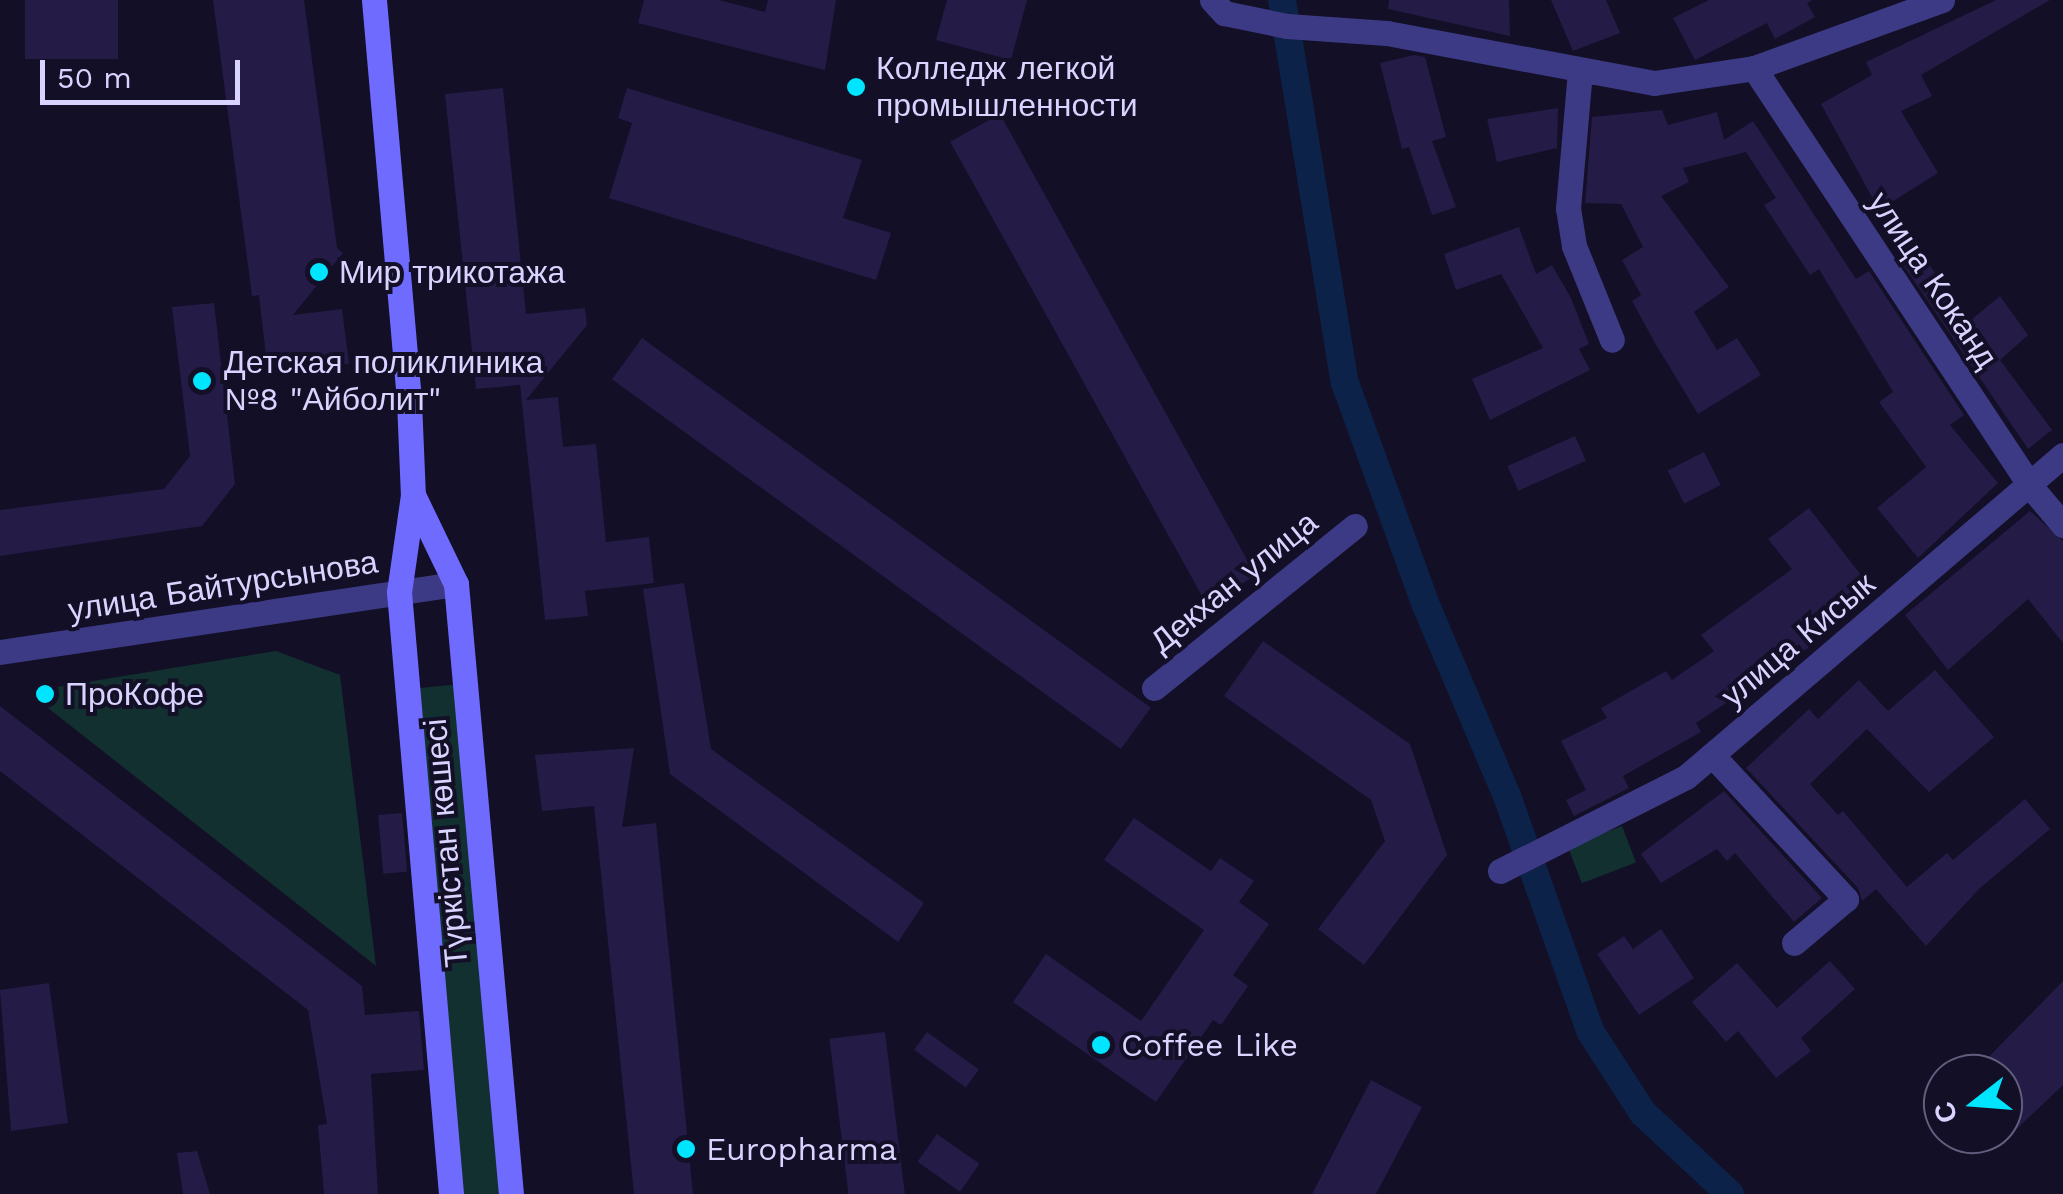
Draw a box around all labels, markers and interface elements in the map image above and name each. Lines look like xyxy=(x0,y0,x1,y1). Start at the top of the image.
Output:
scale bar xyxy=(45,40,245,102)
place label: Колледж легкой промышленности xyxy=(876,50,1138,125)
text: 50 m xyxy=(57,60,132,95)
marker: Колледж легкой промышленности xyxy=(845,76,867,98)
street label: улица Коканд xyxy=(1860,185,2006,375)
place label: Мир трикотажа xyxy=(339,253,565,291)
marker: Мир трикотажа xyxy=(308,261,330,283)
place label: Детская поликлиника №8 "Айболит" xyxy=(224,344,543,419)
marker: Детская поликлиника №8 "Айболит" xyxy=(189,368,215,394)
street label: Декхан улица xyxy=(1143,503,1325,661)
street label: улица Байтурсынова xyxy=(65,543,381,629)
street label: улица Кисык xyxy=(1713,565,1883,715)
place label: ПроКофе xyxy=(65,675,204,713)
marker: ПроКофе xyxy=(34,683,56,705)
street label: Түркістан көшесі xyxy=(416,717,476,969)
place label: Coffee Like xyxy=(1121,1026,1298,1064)
marker: Coffee Like xyxy=(1090,1034,1112,1056)
north arrow xyxy=(1923,1054,2023,1154)
text: С xyxy=(1927,1098,1964,1127)
place label: Europharma xyxy=(706,1130,897,1168)
marker: Europharma xyxy=(675,1138,697,1160)

